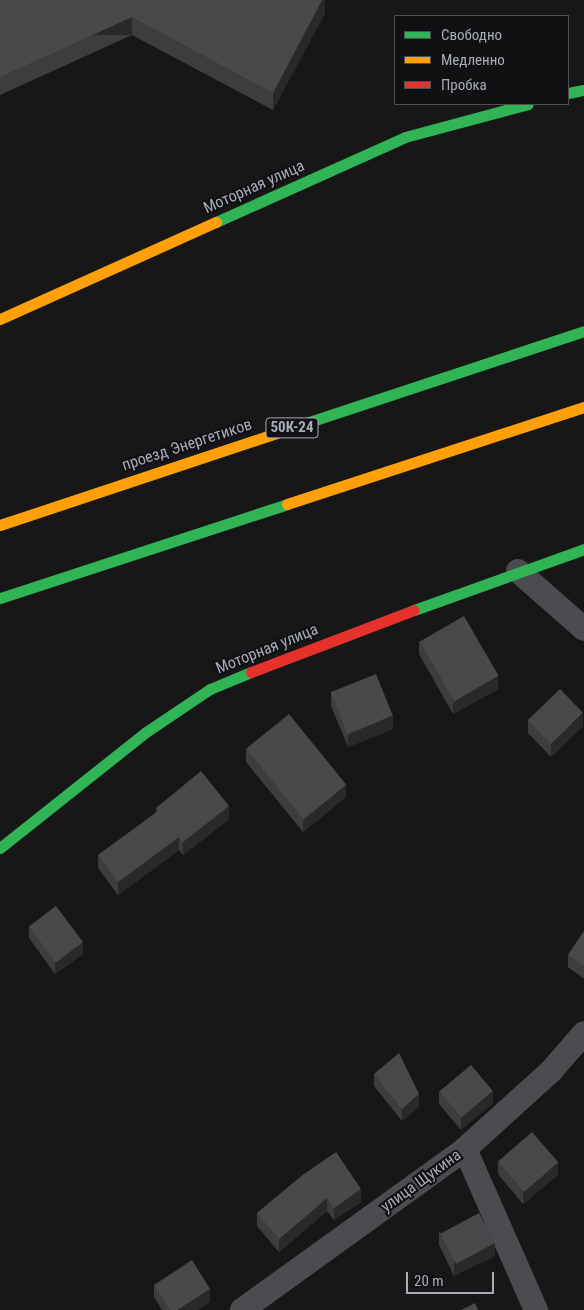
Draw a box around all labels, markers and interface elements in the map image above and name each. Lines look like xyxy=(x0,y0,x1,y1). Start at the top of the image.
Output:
legend xyxy=(394,15,569,105)
text: Свободно xyxy=(441,26,502,44)
text: Медленно xyxy=(441,51,505,69)
text: Пробка xyxy=(441,76,487,94)
street label: Моторная улица xyxy=(201,156,307,218)
street label: проезд Энергетиков xyxy=(119,415,255,475)
road number: 50К-24 xyxy=(264,416,320,440)
street label: Моторная улица xyxy=(213,620,321,678)
street label: улица Щукина xyxy=(377,1146,465,1216)
scale bar xyxy=(409,1262,496,1294)
text: 20 m xyxy=(414,1272,444,1290)

